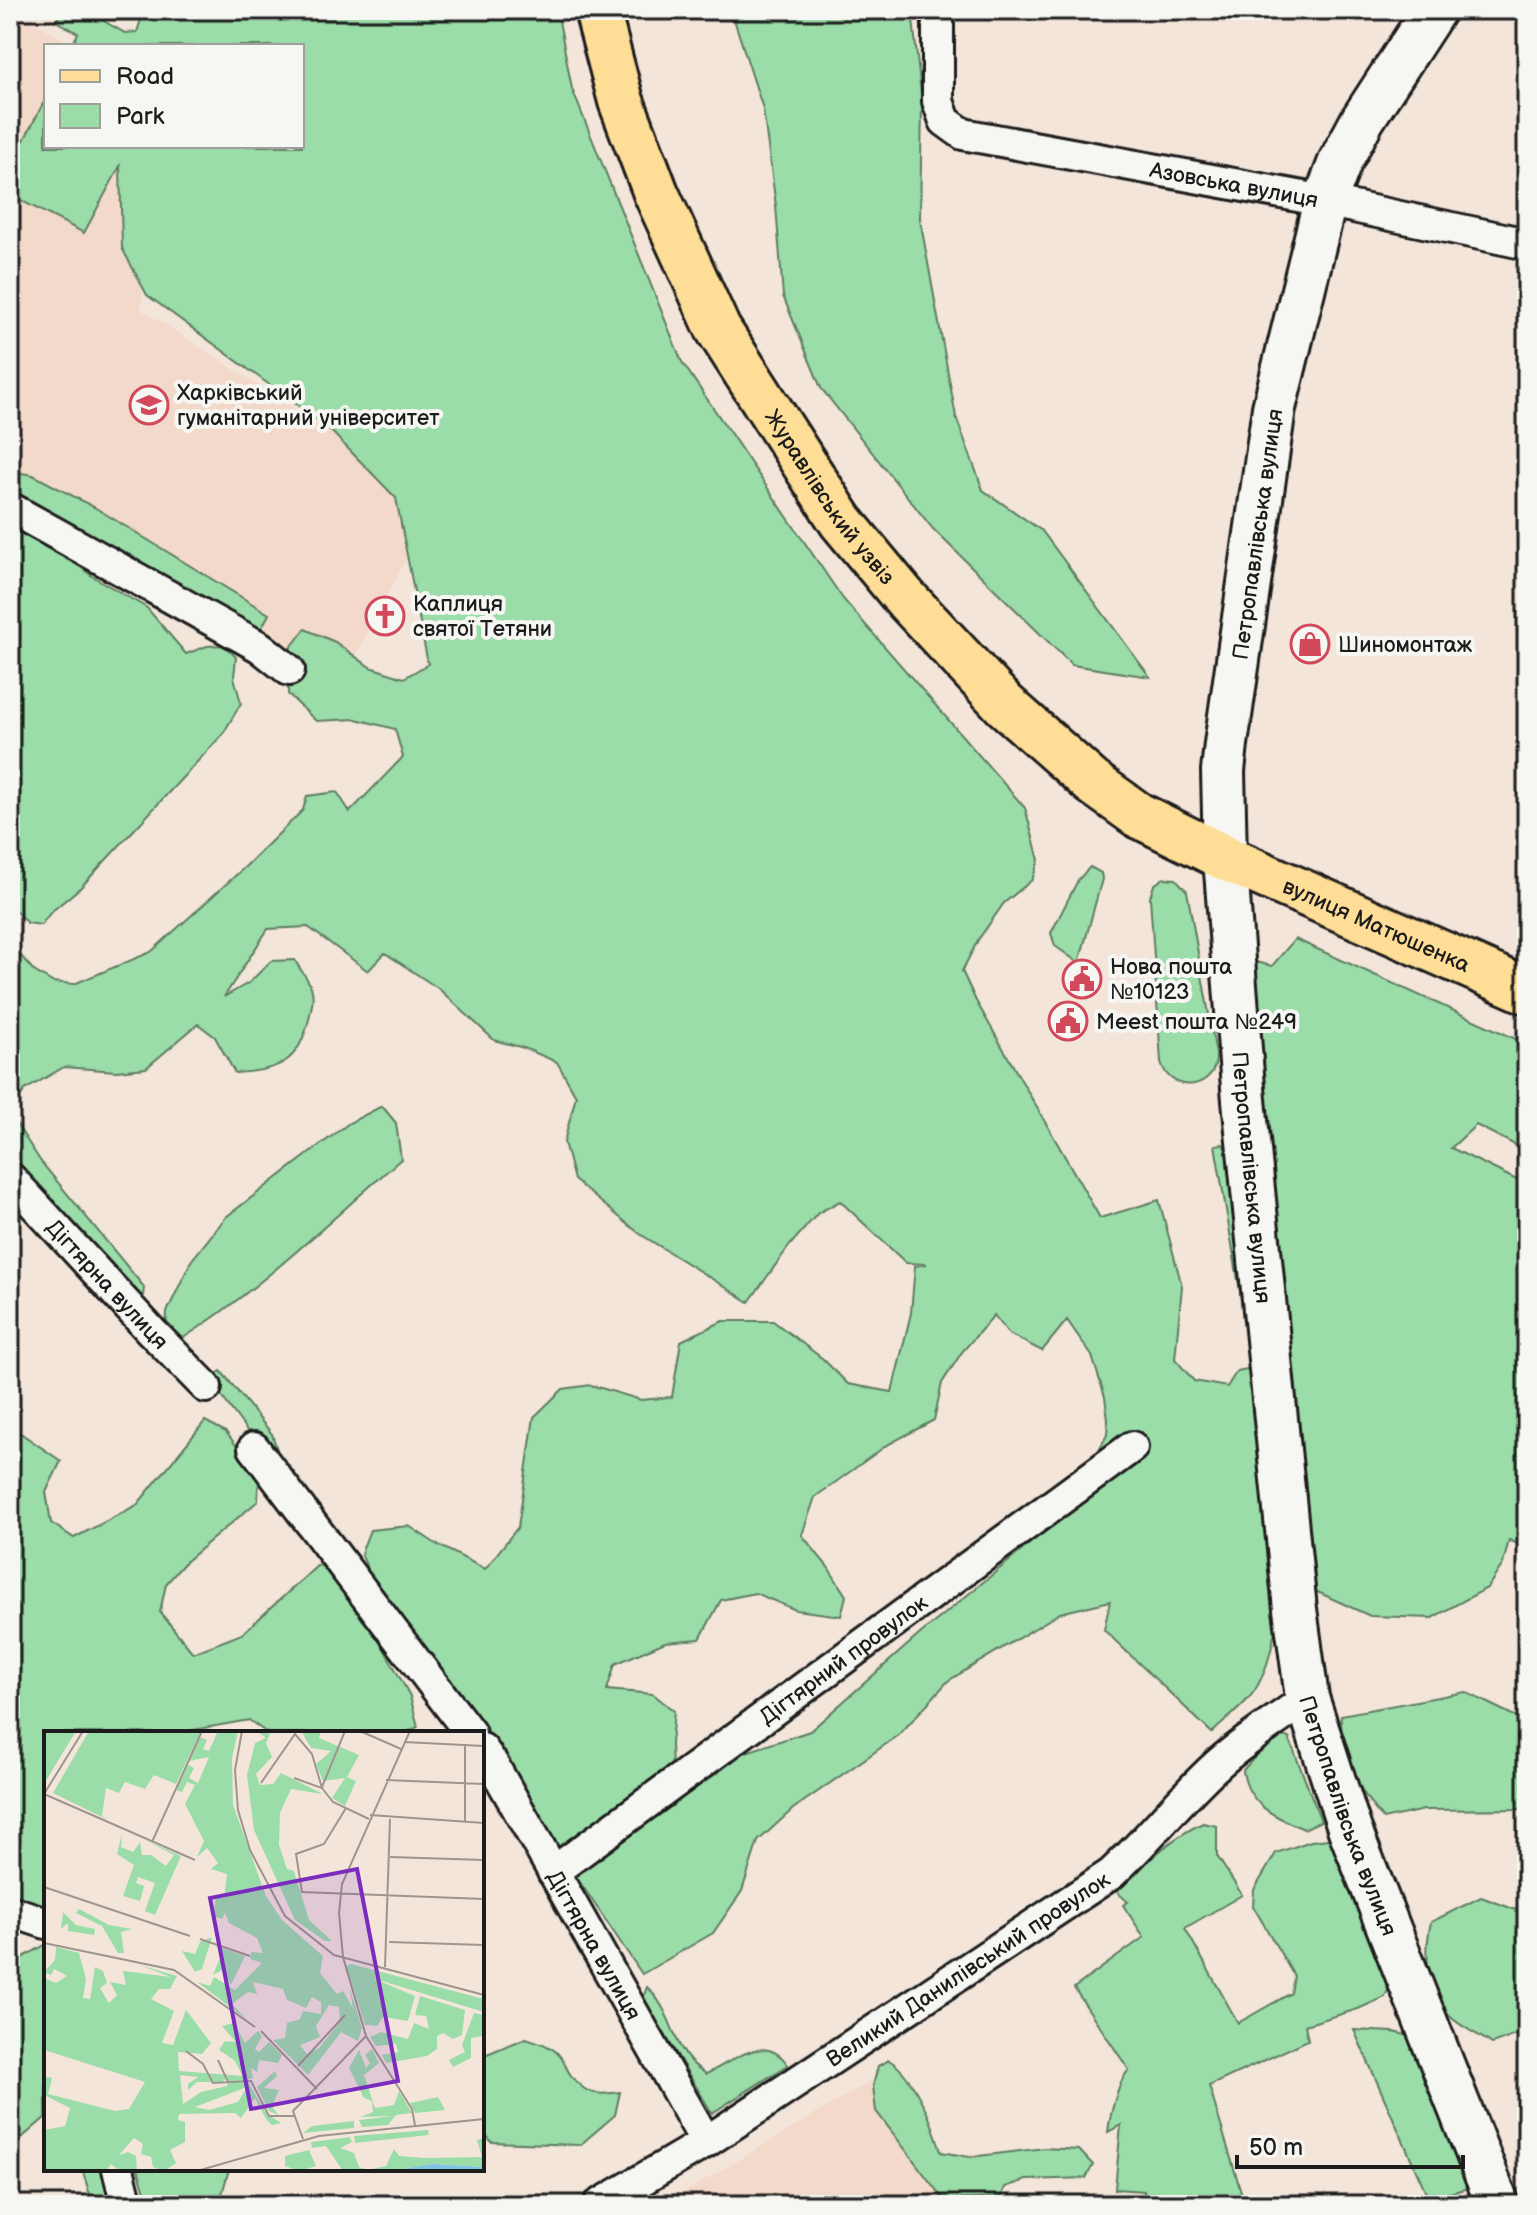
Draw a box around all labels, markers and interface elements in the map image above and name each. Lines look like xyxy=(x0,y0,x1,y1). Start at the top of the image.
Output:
legend xyxy=(44,44,304,148)
text: Road xyxy=(116,62,174,91)
text: Park xyxy=(116,102,164,131)
street label: Азовська вулиця xyxy=(1146,157,1320,214)
place label: Харківський гуманітарний університет xyxy=(177,380,440,432)
school or university icon: Харківський гуманітарний університет xyxy=(128,384,170,426)
street label: Журавлівський узвіз xyxy=(758,405,900,591)
street label: Петропавлівська вулиця xyxy=(1228,407,1289,661)
place label: Каплиця святої Тетяни xyxy=(413,591,552,643)
church icon: Каплиця святої Тетяни xyxy=(364,595,406,637)
shop icon: Шиномонтаж xyxy=(1289,623,1331,665)
place label: Шиномонтаж xyxy=(1338,632,1473,659)
street label: вулиця Матюшенка xyxy=(1278,873,1474,979)
place label: Нова пошта №10123 xyxy=(1110,954,1232,1006)
public building icon: Нова пошта №10123 xyxy=(1061,958,1103,1000)
public building icon: Meest пошта №249 xyxy=(1047,1000,1089,1042)
place label: Meest пошта №249 xyxy=(1096,1009,1297,1036)
street label: Петропавлівська вулиця xyxy=(1225,1050,1276,1305)
street label: Дігтярна вулиця xyxy=(40,1214,173,1356)
street label: Дігтярний провулок xyxy=(755,1589,934,1731)
street label: Петропавлівська вулиця xyxy=(1292,1692,1402,1940)
inset map xyxy=(44,1731,484,2171)
street label: Дігтярна вулиця xyxy=(540,1866,646,2025)
street label: Великий Данилівський провулок xyxy=(822,1866,1116,2074)
scale bar xyxy=(1237,2119,1463,2169)
text: 50 m xyxy=(1249,2133,1303,2162)

